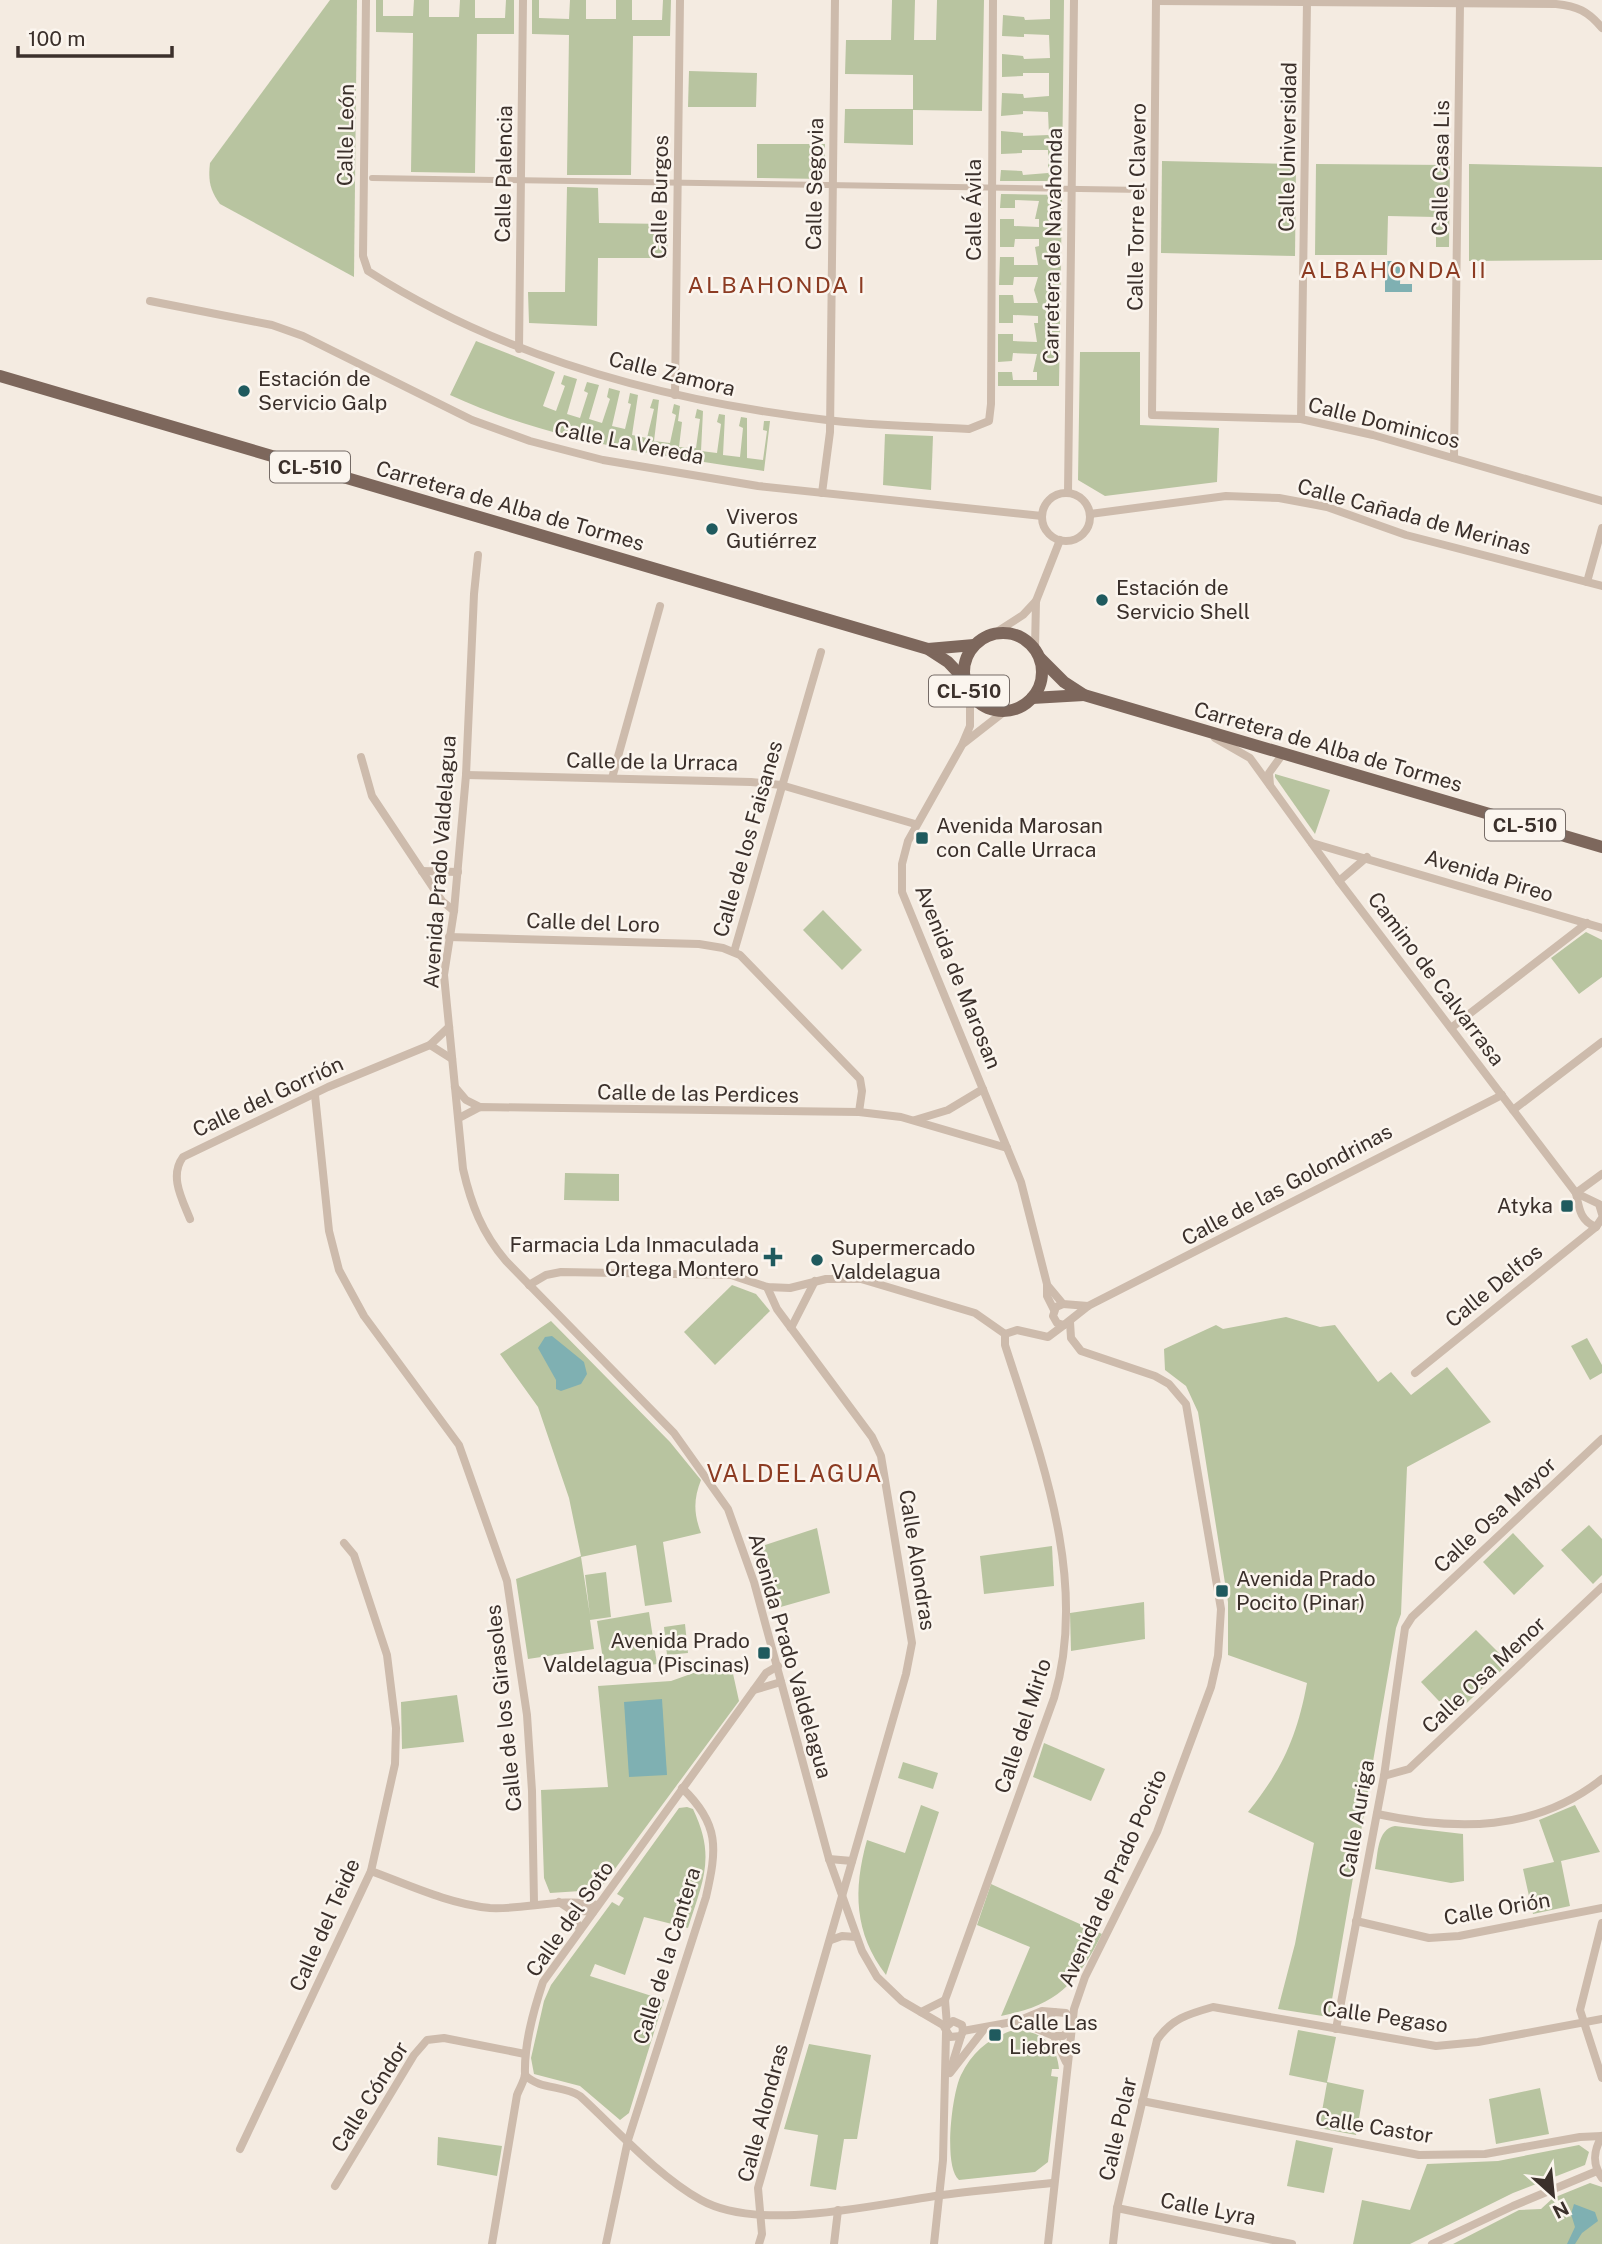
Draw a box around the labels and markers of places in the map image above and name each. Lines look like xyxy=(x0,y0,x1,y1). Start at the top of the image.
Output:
place label: Estación de Servicio Galp xyxy=(258,366,387,415)
marker: Estación de Servicio Galp xyxy=(236,383,252,399)
place label: Viveros Gutiérrez xyxy=(726,504,817,553)
marker: Viveros Gutiérrez xyxy=(704,521,720,537)
place label: Estación de Servicio Shell xyxy=(1116,575,1250,624)
marker: Estación de Servicio Shell xyxy=(1094,592,1110,608)
place label: Avenida Marosan con Calle Urraca xyxy=(936,813,1103,862)
marker: Avenida Marosan con Calle Urraca xyxy=(914,830,930,846)
place label: Atyka xyxy=(1497,1193,1553,1218)
marker: Atyka xyxy=(1559,1198,1575,1214)
place label: Farmacia Lda Inmaculada Ortega Montero xyxy=(510,1232,759,1281)
place label: Supermercado Valdelagua xyxy=(831,1235,975,1284)
marker: Farmacia Lda Inmaculada Ortega Montero xyxy=(765,1249,781,1265)
marker: Supermercado Valdelagua xyxy=(809,1252,825,1268)
place label: Avenida Prado Pocito (Pinar) xyxy=(1236,1566,1376,1615)
marker: Avenida Prado Pocito (Pinar) xyxy=(1214,1583,1230,1599)
place label: Avenida Prado Valdelagua (Piscinas) xyxy=(543,1628,750,1677)
marker: Avenida Prado Valdelagua (Piscinas) xyxy=(756,1645,772,1661)
place label: Calle Las Liebres xyxy=(1009,2010,1098,2059)
marker: Calle Las Liebres xyxy=(987,2027,1003,2043)

